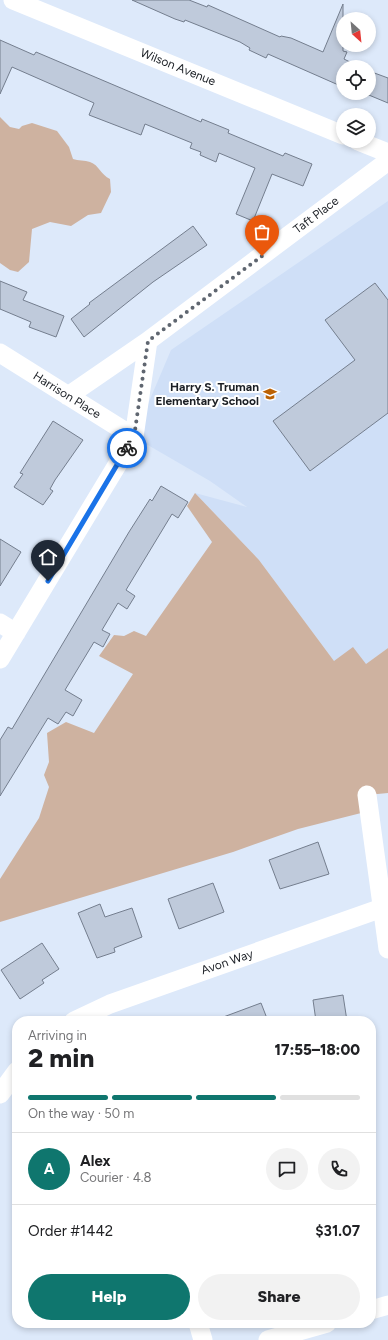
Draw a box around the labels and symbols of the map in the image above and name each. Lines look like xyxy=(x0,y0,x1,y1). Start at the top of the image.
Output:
north arrow xyxy=(336,12,376,52)
street label: Wilson Avenue xyxy=(138,46,218,89)
street label: Taft Place xyxy=(291,193,342,236)
pin xyxy=(245,215,279,256)
street label: Harrison Place xyxy=(31,369,104,422)
place label: Harry S. Truman Elementary School xyxy=(155,380,259,408)
school or university icon: Harry S. Truman Elementary School xyxy=(262,386,278,402)
courier xyxy=(107,428,147,468)
pin xyxy=(31,540,65,581)
street label: Avon Way xyxy=(199,946,255,977)

